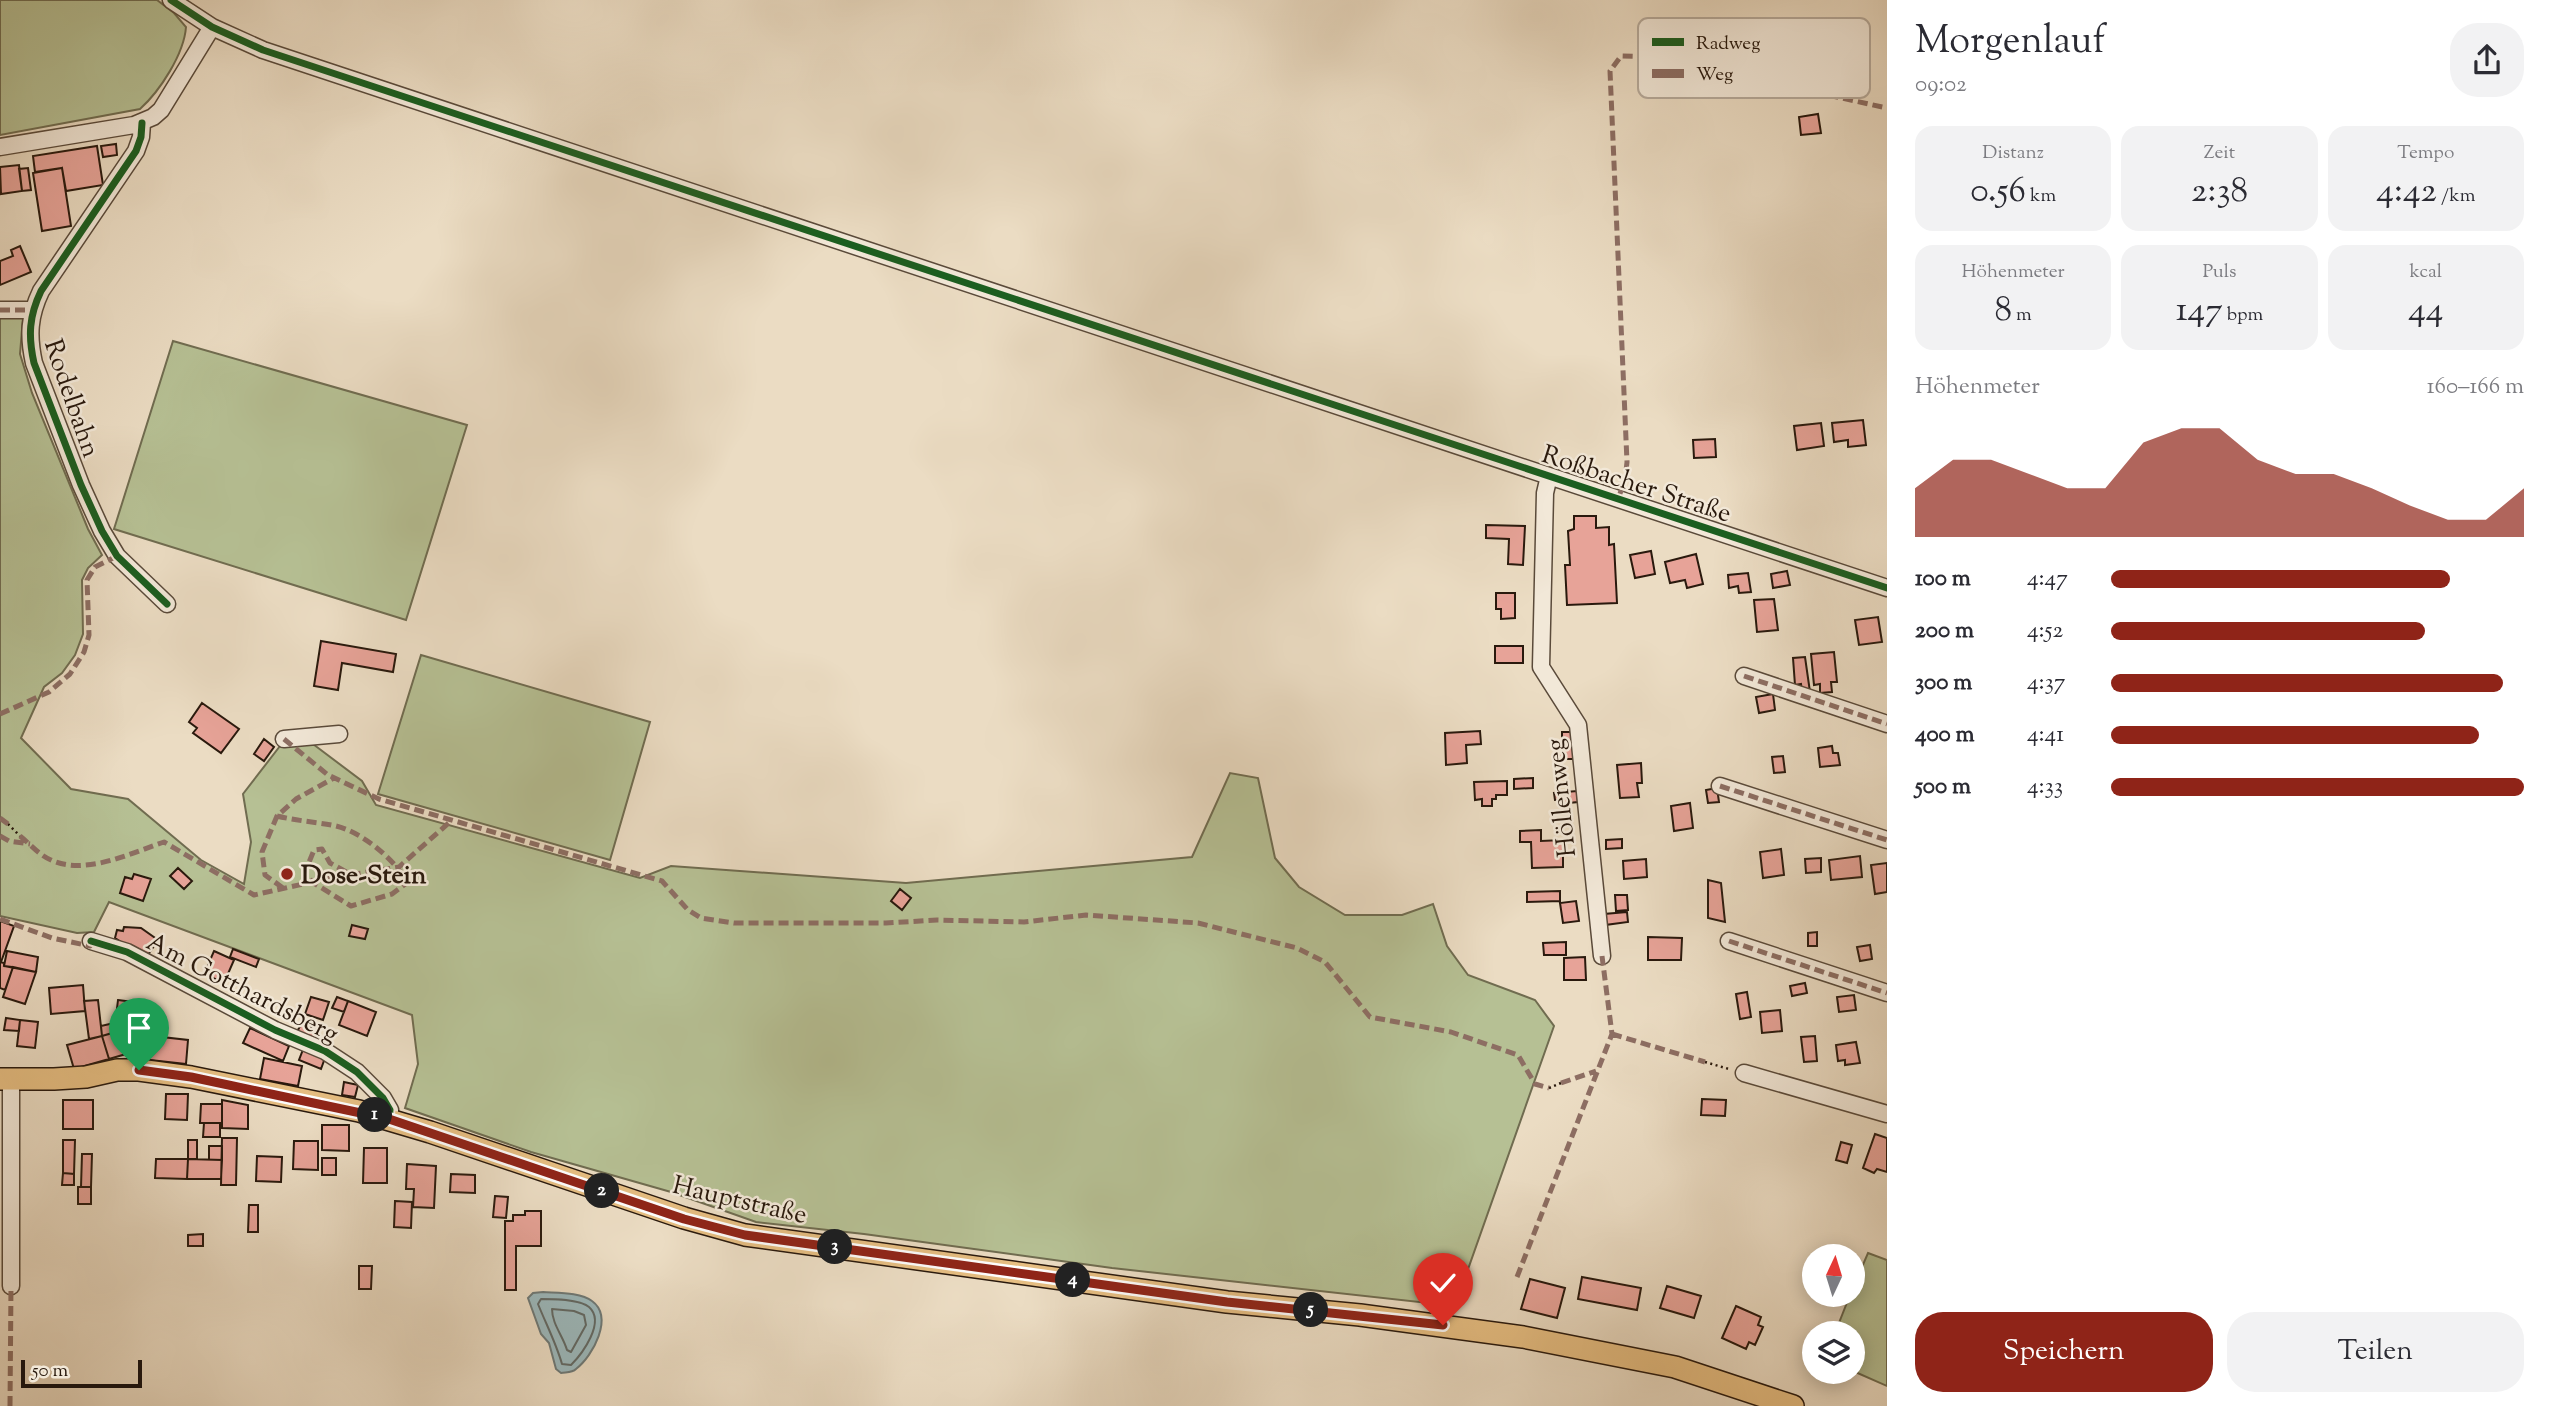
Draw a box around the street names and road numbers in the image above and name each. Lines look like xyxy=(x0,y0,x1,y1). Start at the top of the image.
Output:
street label: Rodelbahn xyxy=(33,335,108,463)
street label: Roßbacher Straße xyxy=(1537,437,1736,533)
street label: Höllenweg xyxy=(1538,737,1587,859)
street label: Am Gotthardsberg xyxy=(139,925,344,1054)
street label: Hauptstraße xyxy=(669,1168,810,1235)

